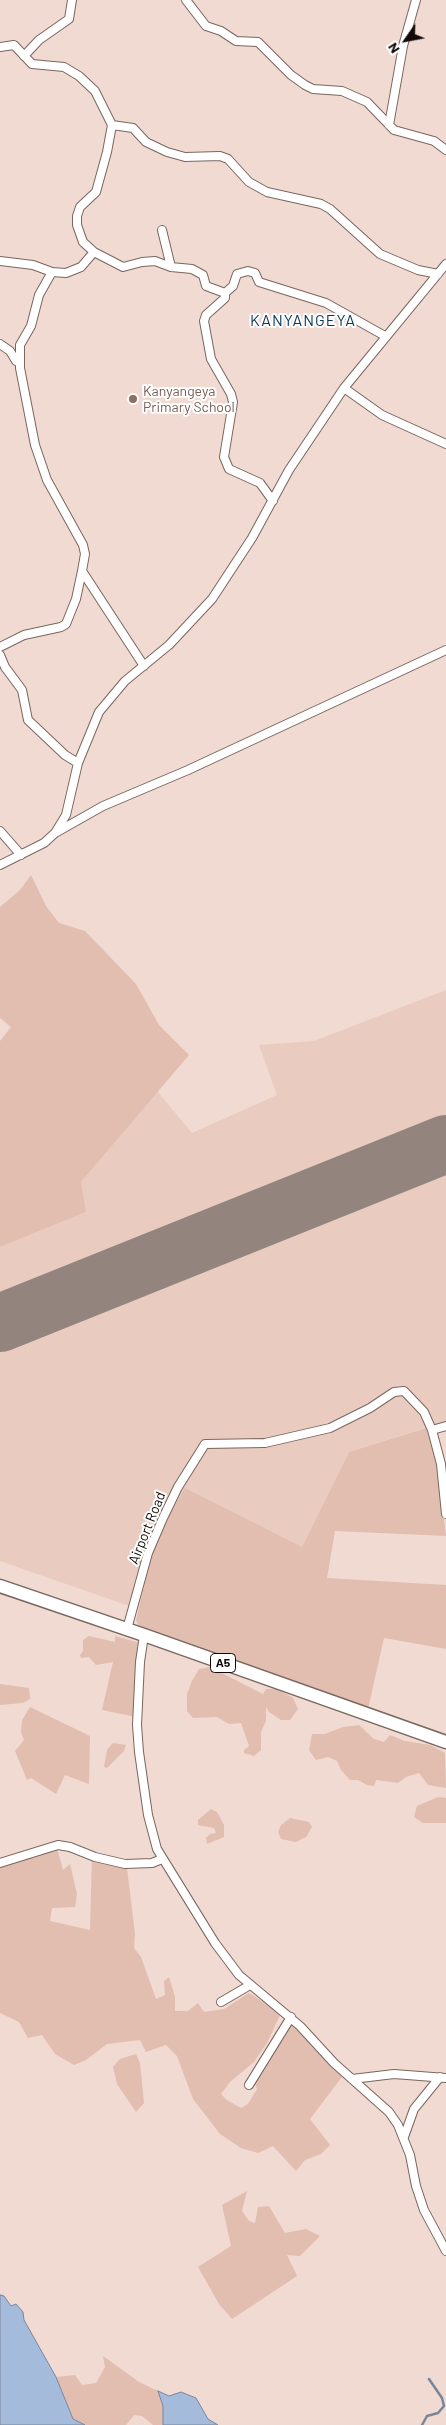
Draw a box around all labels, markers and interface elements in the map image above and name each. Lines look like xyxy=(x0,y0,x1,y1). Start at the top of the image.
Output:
north arrow xyxy=(381,15,431,65)
text: N xyxy=(383,40,403,57)
district label: KANYANGEYA xyxy=(249,311,357,331)
place label: Kanyangeya Primary School xyxy=(143,383,235,416)
marker: Kanyangeya Primary School xyxy=(127,393,139,405)
street label: Airport Road xyxy=(125,1489,169,1567)
road number: A5 xyxy=(210,1654,236,1672)

